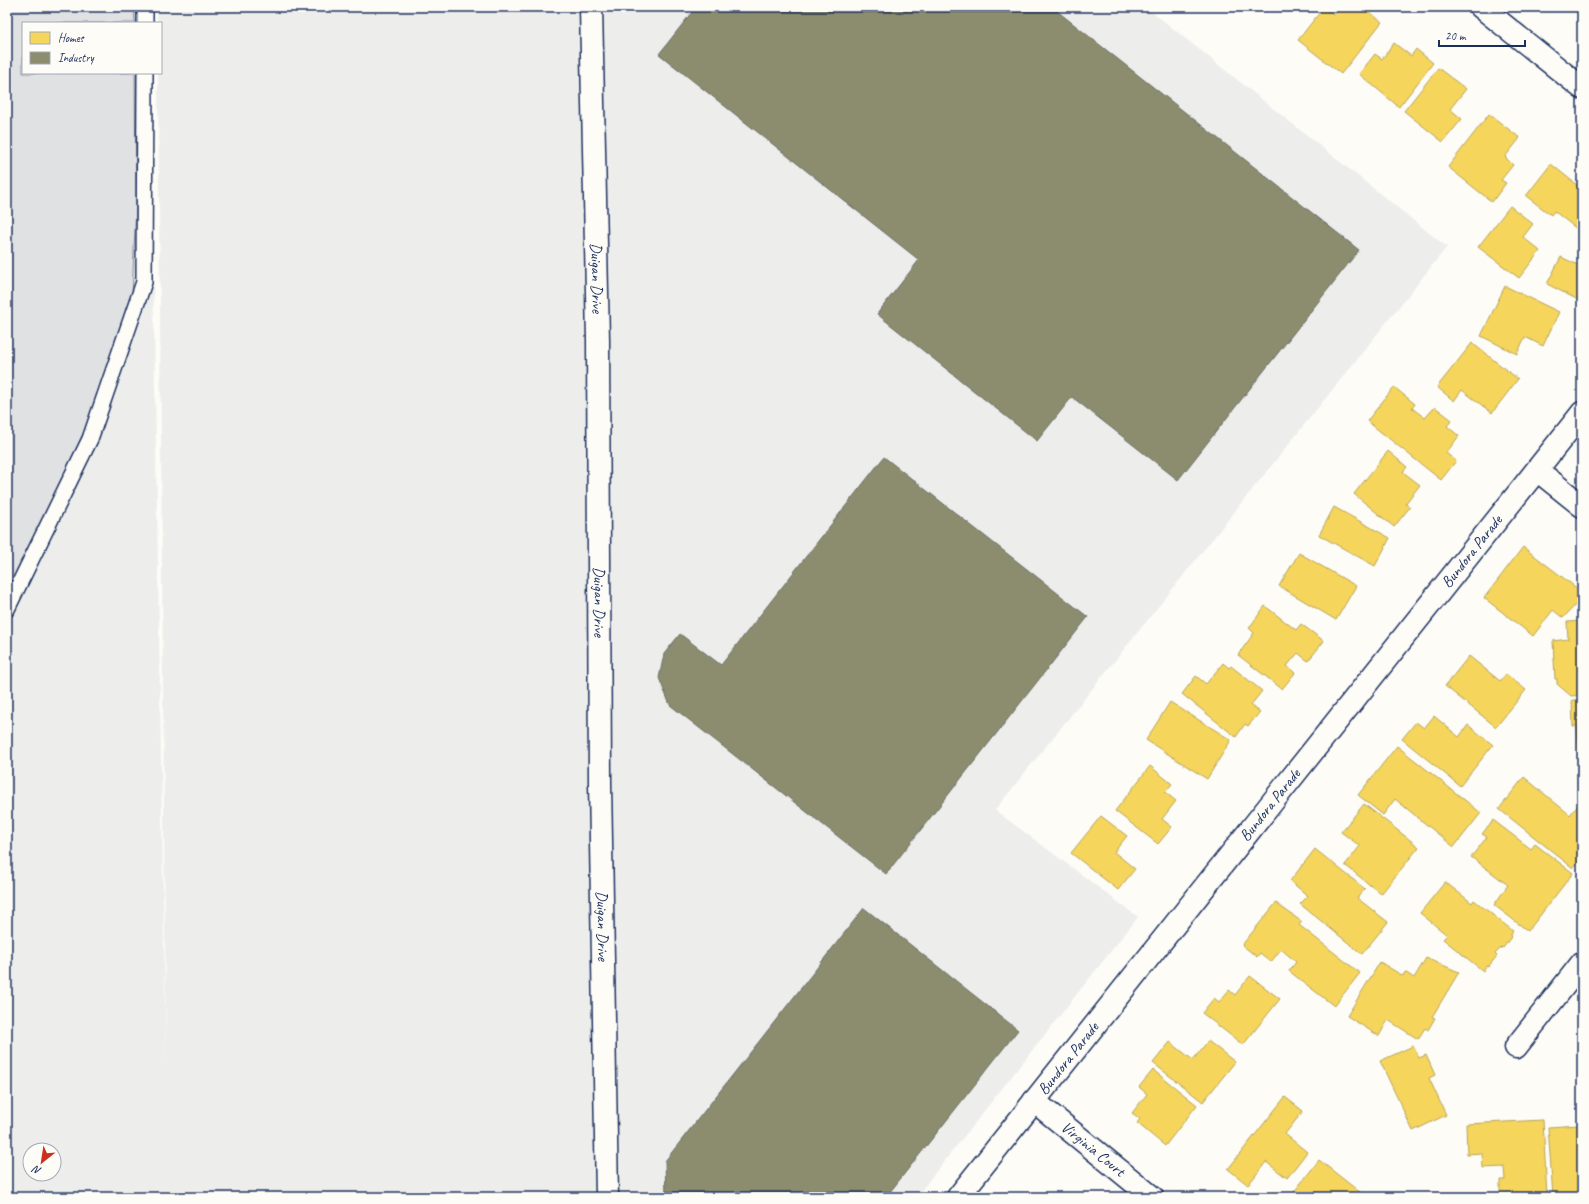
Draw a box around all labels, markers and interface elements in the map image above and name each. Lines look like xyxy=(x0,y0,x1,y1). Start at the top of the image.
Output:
legend xyxy=(22,22,162,74)
scale bar xyxy=(1439,22,1525,48)
text: 20 m xyxy=(1445,28,1467,44)
text: Homes xyxy=(58,30,85,46)
text: Industry xyxy=(58,50,95,66)
street label: Duigan Drive xyxy=(586,243,607,315)
street label: Bundora Parade xyxy=(1437,510,1508,592)
street label: Duigan Drive xyxy=(589,567,609,639)
street label: Bundora Parade xyxy=(1235,763,1306,845)
street label: Duigan Drive xyxy=(592,891,613,963)
street label: Bundora Parade xyxy=(1033,1017,1104,1099)
street label: Virginia Court xyxy=(1057,1117,1130,1182)
north arrow xyxy=(22,1142,62,1182)
text: N xyxy=(29,1162,43,1178)

